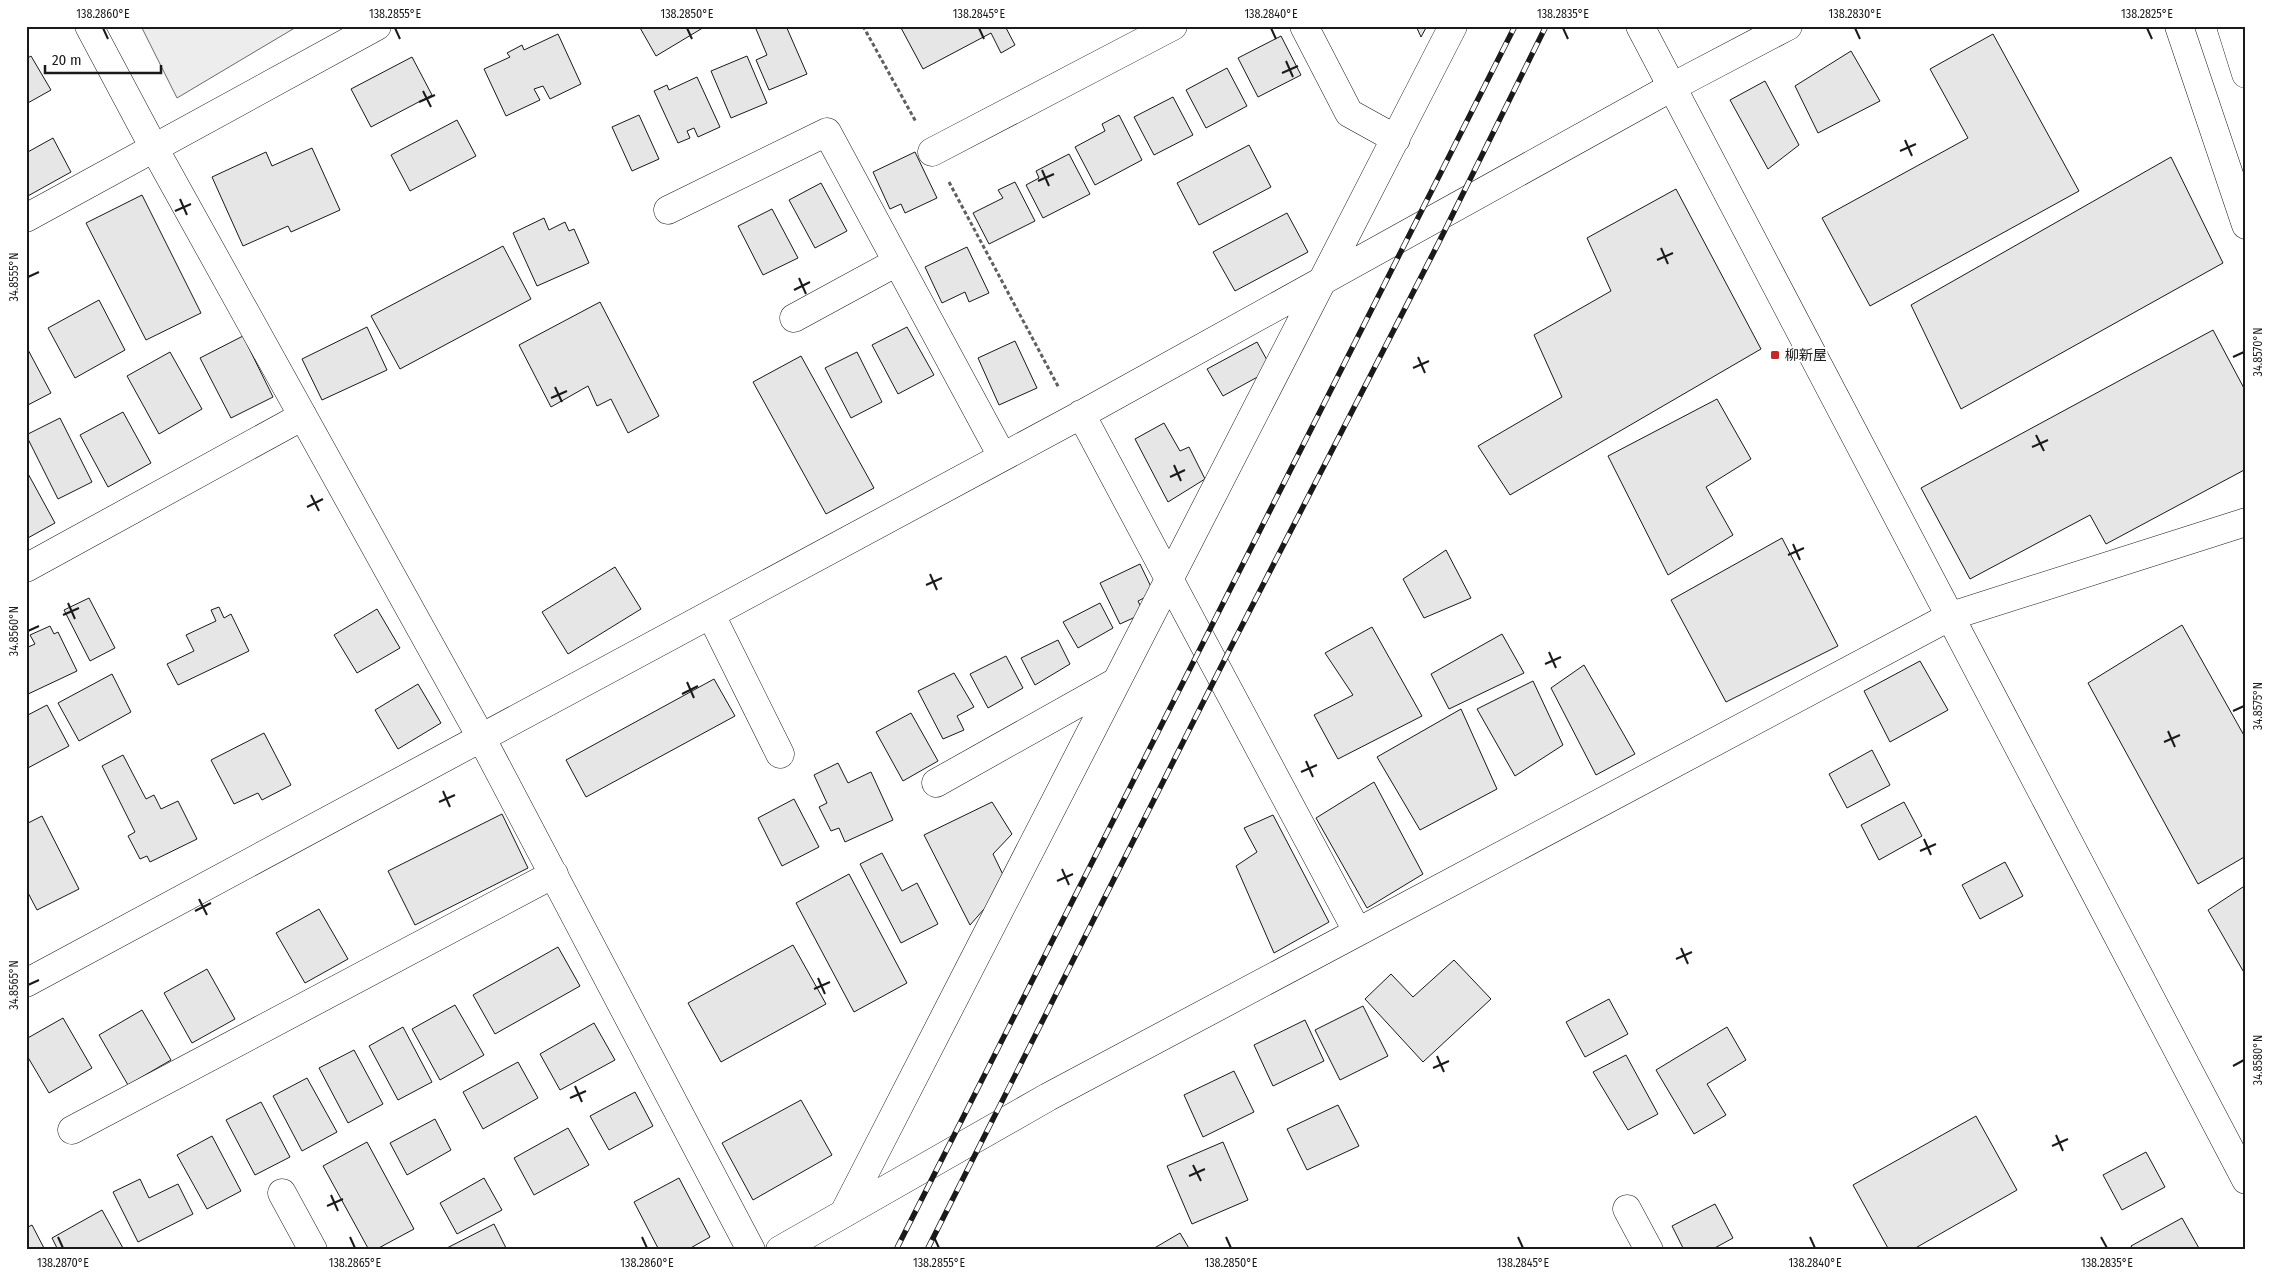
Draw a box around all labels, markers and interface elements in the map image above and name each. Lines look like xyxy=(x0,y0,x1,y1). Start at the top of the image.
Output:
text: 138.2860°E xyxy=(76,7,130,21)
text: 138.2855°E xyxy=(369,7,421,21)
text: 138.2850°E xyxy=(661,7,714,21)
text: 138.2845°E xyxy=(953,7,1005,21)
text: 138.2840°E xyxy=(1244,7,1298,21)
text: 138.2835°E xyxy=(1537,7,1589,21)
text: 138.2830°E xyxy=(1829,7,1882,21)
text: 138.2825°E xyxy=(2121,7,2173,21)
scale bar xyxy=(45,42,161,74)
text: 20 m xyxy=(52,51,82,69)
text: 34.8555°N xyxy=(7,253,21,301)
text: 34.8570°N xyxy=(2251,328,2265,376)
place label: 柳新屋 xyxy=(1785,347,1827,364)
marker: 柳新屋 xyxy=(1769,349,1781,361)
text: 34.8560°N xyxy=(7,606,21,656)
text: 34.8575°N xyxy=(2251,682,2265,730)
text: 34.8565°N xyxy=(7,960,21,1010)
text: 34.8580°N xyxy=(2251,1035,2265,1085)
text: 138.2870°E xyxy=(37,1256,89,1270)
text: 138.2865°E xyxy=(329,1256,382,1270)
text: 138.2860°E xyxy=(620,1256,674,1270)
text: 138.2855°E xyxy=(913,1256,965,1270)
text: 138.2850°E xyxy=(1205,1256,1258,1270)
text: 138.2845°E xyxy=(1497,1256,1549,1270)
text: 138.2840°E xyxy=(1788,1256,1842,1270)
text: 138.2835°E xyxy=(2081,1256,2133,1270)

